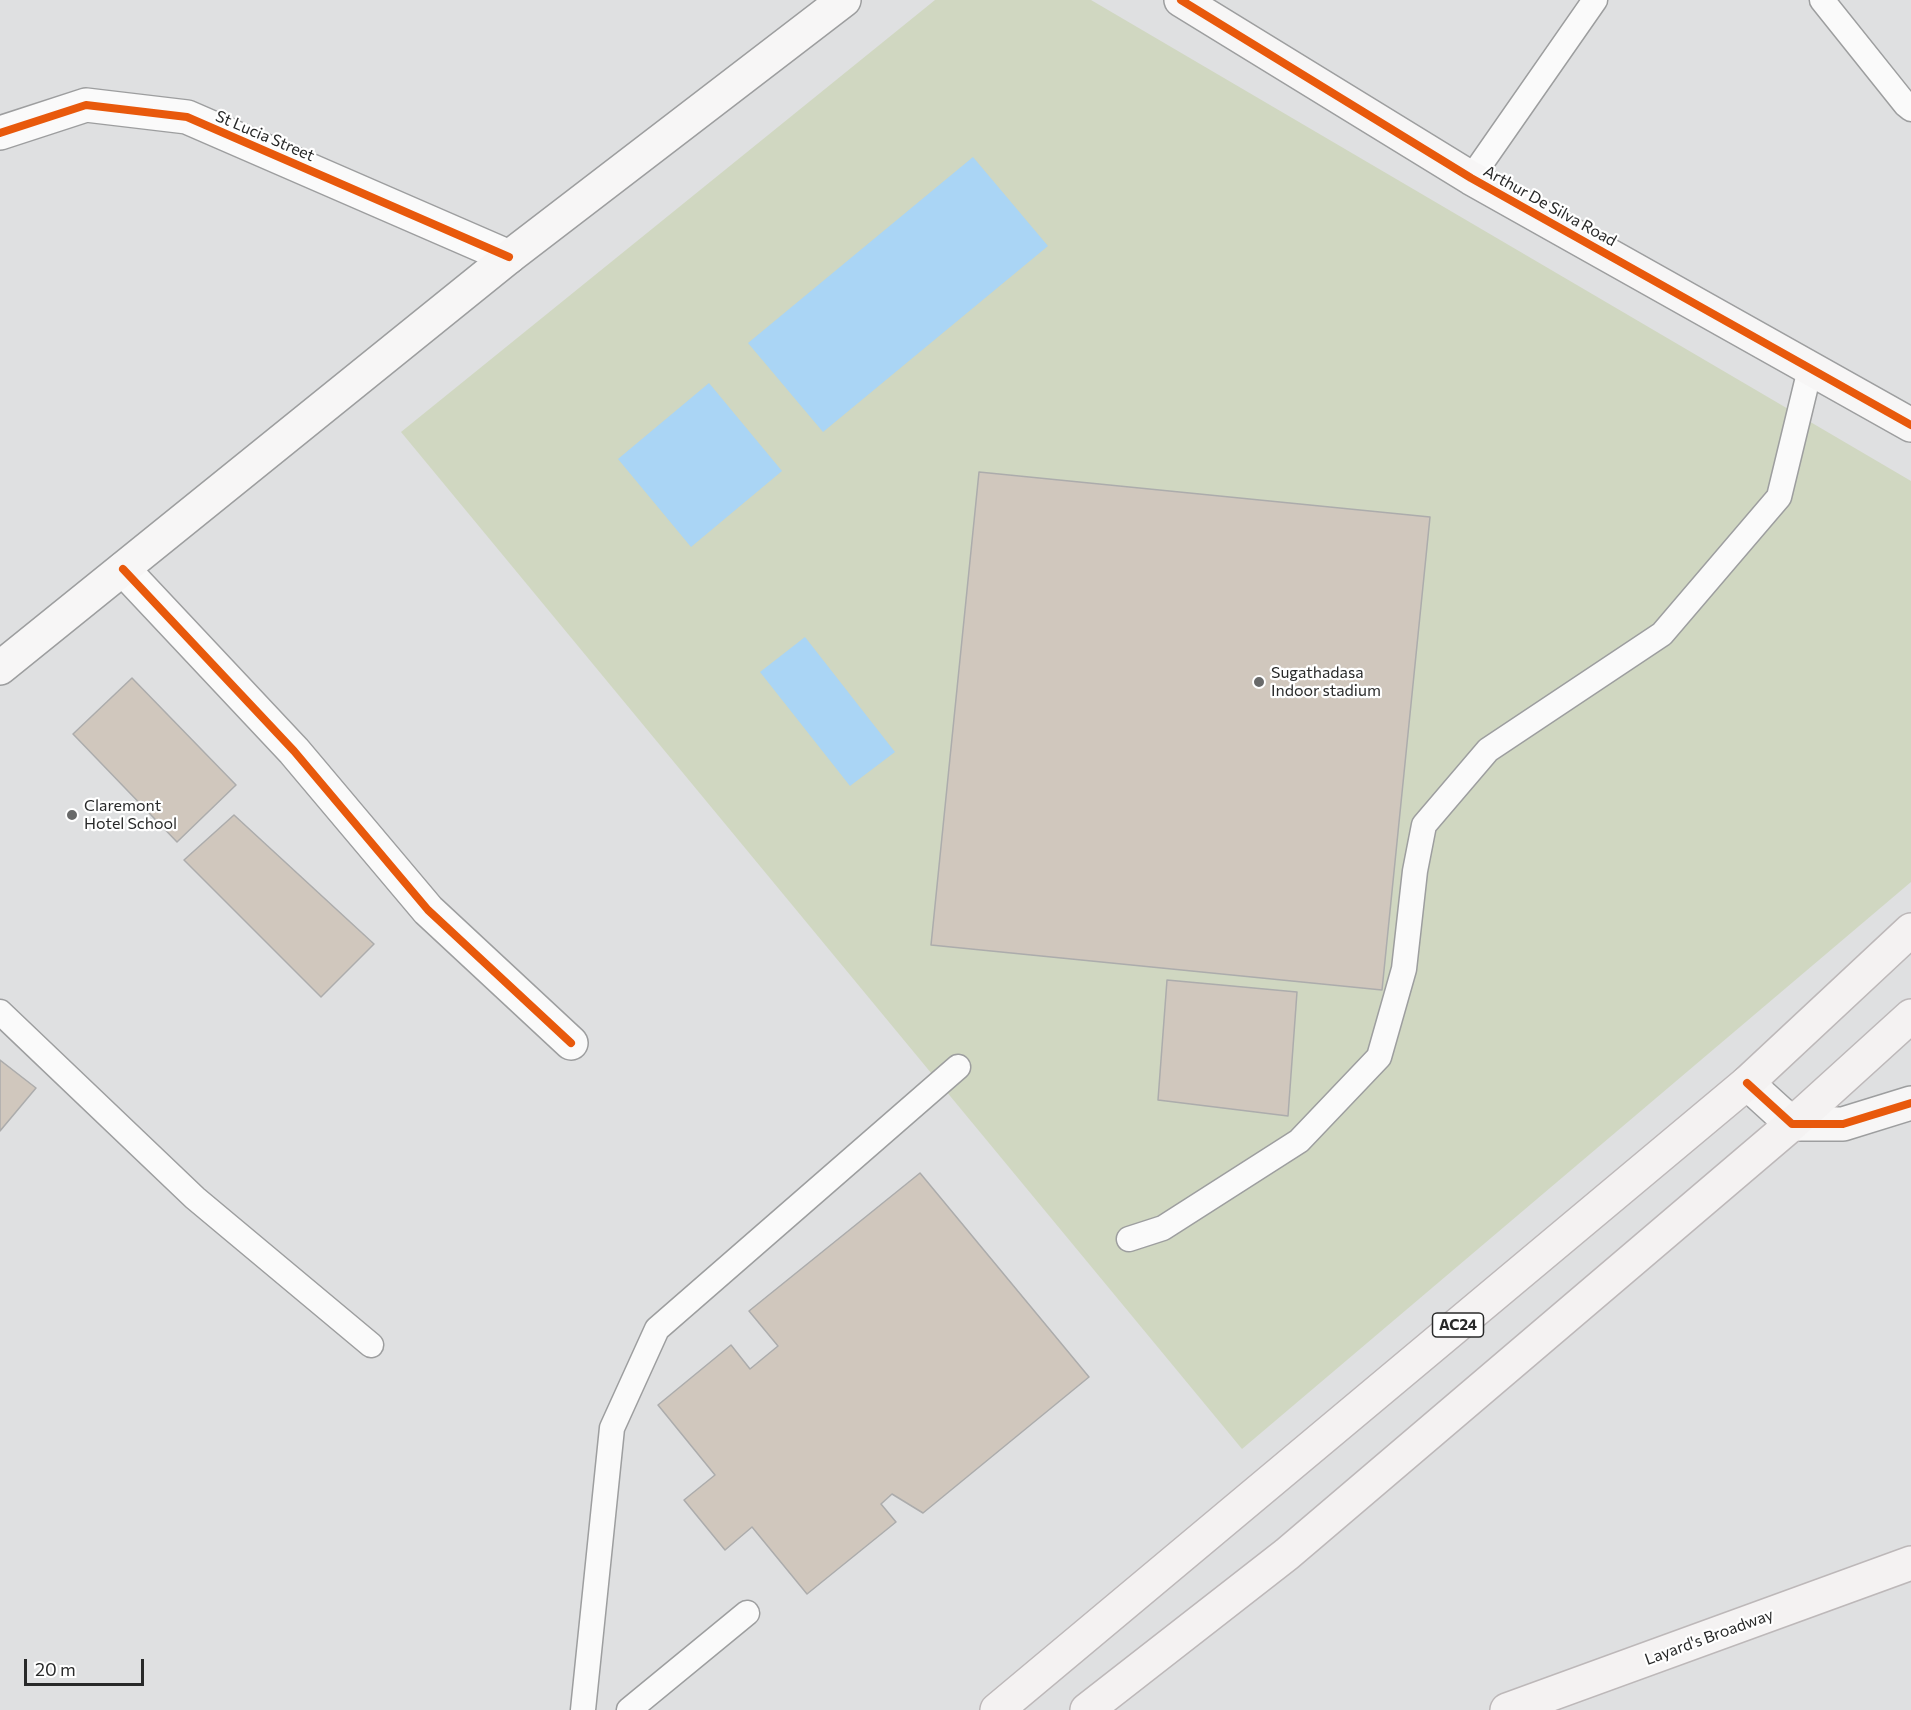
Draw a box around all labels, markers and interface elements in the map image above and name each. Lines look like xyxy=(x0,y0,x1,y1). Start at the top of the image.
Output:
street label: St Lucia Street xyxy=(213,107,317,165)
street label: Arthur De Silva Road xyxy=(1480,161,1620,251)
place label: Sugathadasa Indoor stadium xyxy=(1271,663,1381,701)
marker: Sugathadasa Indoor stadium xyxy=(1252,675,1266,689)
place label: Claremont Hotel School xyxy=(84,796,177,834)
marker: Claremont Hotel School xyxy=(65,808,79,822)
road number: AC24 xyxy=(1432,1313,1484,1337)
street label: Layard's Broadway xyxy=(1642,1605,1776,1669)
scale bar xyxy=(27,1647,147,1685)
text: 20 m xyxy=(35,1658,76,1680)

